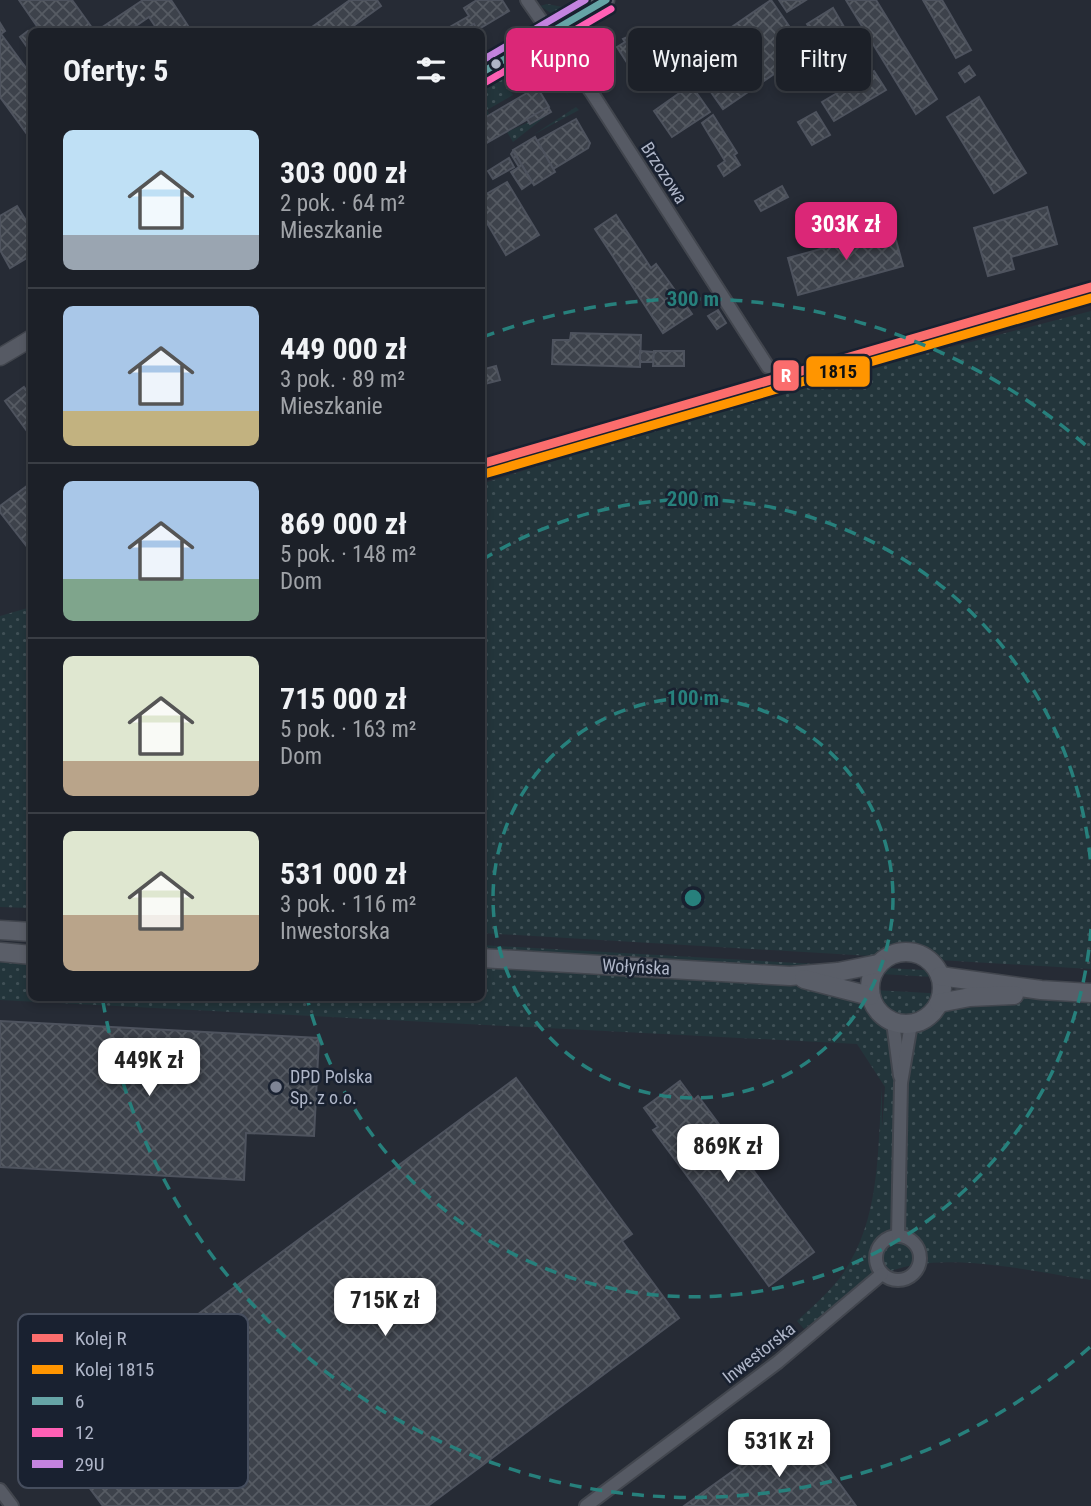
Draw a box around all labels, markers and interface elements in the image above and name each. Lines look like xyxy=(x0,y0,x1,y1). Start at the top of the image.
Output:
chip: Kupno xyxy=(506,28,614,91)
chip: Wynajem xyxy=(628,28,762,91)
chip: Filtry xyxy=(776,28,871,91)
icon: filters xyxy=(412,51,450,89)
text: Oferty: 5 xyxy=(63,53,168,88)
unlabelled marker xyxy=(489,57,503,71)
street label: Brzozowa xyxy=(637,138,692,207)
text: 303 000 zł xyxy=(280,155,407,190)
icon: home xyxy=(119,158,203,242)
text: 2 pok. · 64 m² xyxy=(280,190,405,217)
pin: 303K zł xyxy=(781,202,911,262)
text: 303K zł xyxy=(811,211,881,238)
text: Mieszkanie xyxy=(280,217,383,244)
text: 300 m xyxy=(667,287,719,311)
text: 449 000 zł xyxy=(280,331,407,366)
icon: home xyxy=(119,334,203,418)
line badge: 1815 xyxy=(805,355,871,388)
line badge: R xyxy=(772,359,800,392)
text: 1815 xyxy=(819,360,857,383)
text: R xyxy=(781,364,792,387)
text: 3 pok. · 89 m² xyxy=(280,366,405,393)
text: Mieszkanie xyxy=(280,393,383,420)
text: 200 m xyxy=(667,487,719,511)
text: 869 000 zł xyxy=(280,506,407,541)
icon: home xyxy=(119,509,203,593)
text: 5 pok. · 148 m² xyxy=(280,541,416,568)
text: Dom xyxy=(280,568,322,595)
text: 715 000 zł xyxy=(280,681,407,716)
icon: home xyxy=(119,684,203,768)
text: 100 m xyxy=(667,686,719,710)
text: 5 pok. · 163 m² xyxy=(280,716,416,743)
text: Dom xyxy=(280,743,322,770)
text: 531 000 zł xyxy=(280,856,407,891)
icon: home xyxy=(119,859,203,943)
centre of rings xyxy=(681,886,705,910)
text: 3 pok. · 116 m² xyxy=(280,891,416,918)
text: Inwestorska xyxy=(280,918,390,945)
street label: Wołyńska xyxy=(601,954,671,979)
pin: 449K zł xyxy=(84,1038,214,1098)
text: 449K zł xyxy=(114,1047,184,1074)
place label: DPD Polska Sp. z o.o. xyxy=(290,1066,373,1108)
marker: DPD Polska Sp. z o.o. xyxy=(268,1079,284,1095)
pin: 869K zł xyxy=(663,1124,793,1184)
text: 869K zł xyxy=(693,1133,763,1160)
pin: 715K zł xyxy=(320,1278,450,1338)
text: 715K zł xyxy=(350,1287,420,1314)
legend xyxy=(18,1314,248,1488)
street label: Inwestorska xyxy=(718,1318,799,1387)
text: Kolej R xyxy=(75,1327,127,1350)
text: Kolej 1815 xyxy=(75,1358,154,1381)
text: 6 xyxy=(75,1390,84,1413)
pin: 531K zł xyxy=(714,1420,844,1479)
text: 12 xyxy=(75,1421,94,1444)
text: 531K zł xyxy=(744,1428,814,1455)
text: 29U xyxy=(75,1453,104,1476)

